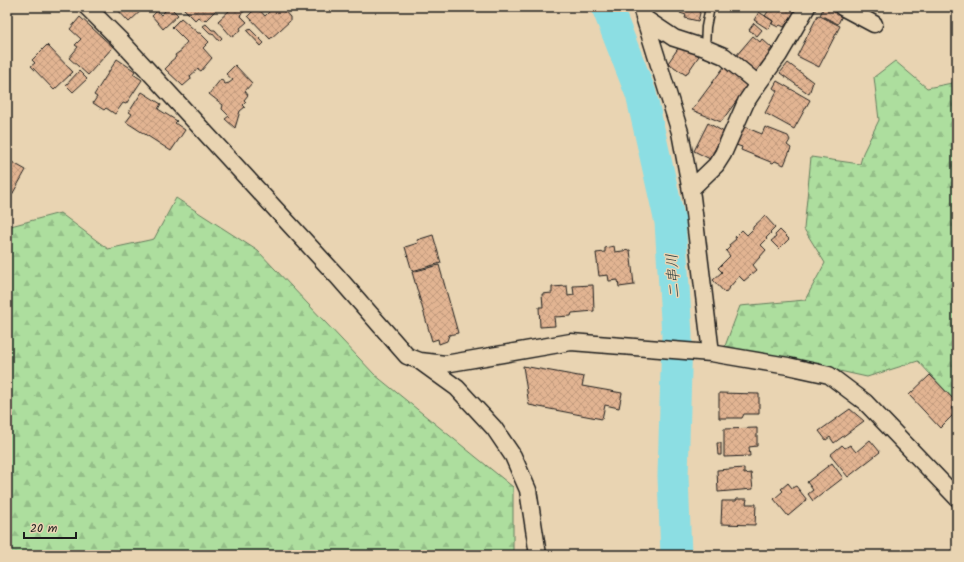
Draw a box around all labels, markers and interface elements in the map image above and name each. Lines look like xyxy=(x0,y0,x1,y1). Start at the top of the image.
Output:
water label: 二串川 xyxy=(660,253,688,299)
scale bar xyxy=(24,514,76,540)
text: 20 m xyxy=(30,519,58,538)

